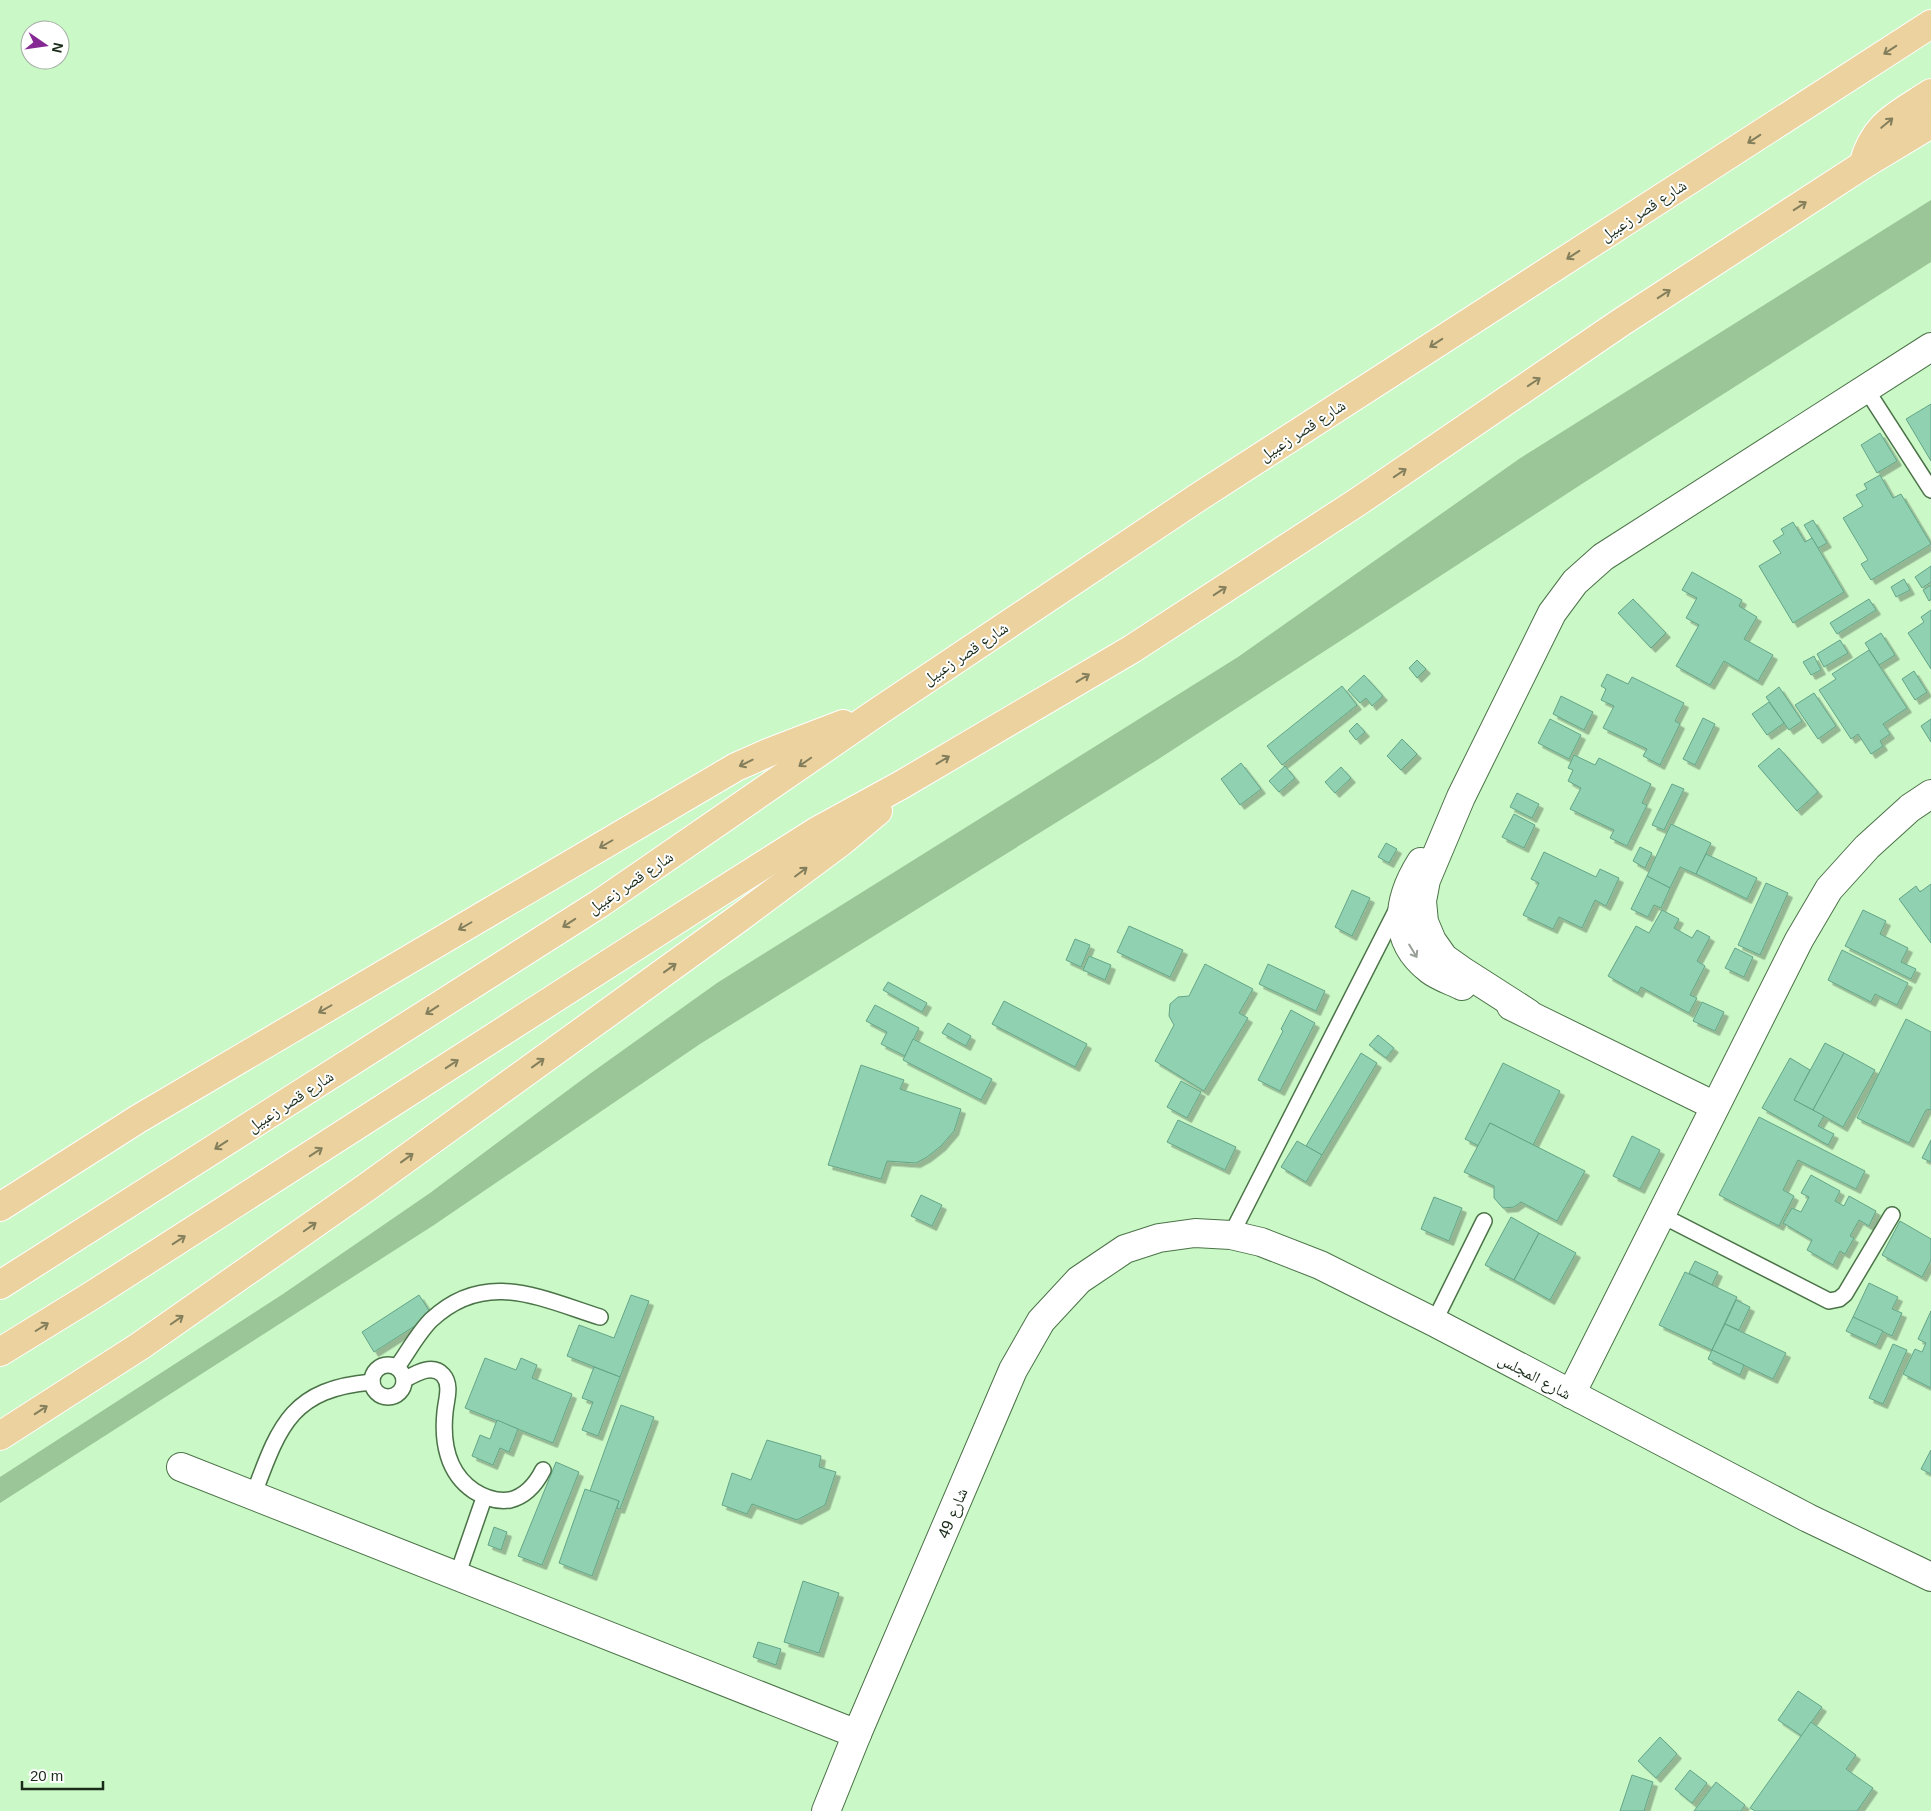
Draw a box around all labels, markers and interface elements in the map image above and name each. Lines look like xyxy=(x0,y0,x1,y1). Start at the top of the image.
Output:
north arrow xyxy=(20,20,70,70)
text: N xyxy=(49,41,67,55)
one-way arrow xyxy=(1883,45,1897,56)
one-way arrow xyxy=(1880,118,1893,129)
one-way arrow xyxy=(1747,134,1761,144)
street label: شارع قصر زعبيل xyxy=(1597,176,1691,246)
one-way arrow xyxy=(1793,200,1807,210)
one-way arrow xyxy=(1566,250,1580,260)
one-way arrow xyxy=(1657,289,1671,300)
one-way arrow xyxy=(1430,338,1444,348)
one-way arrow xyxy=(1527,377,1541,387)
street label: شارع قصر زعبيل xyxy=(1256,396,1350,466)
one-way arrow xyxy=(1392,468,1406,478)
one-way arrow xyxy=(1213,586,1227,597)
street label: شارع قصر زعبيل xyxy=(919,619,1012,690)
one-way arrow xyxy=(1075,672,1089,682)
one-way arrow xyxy=(935,755,949,765)
one-way arrow xyxy=(798,757,812,767)
one-way arrow xyxy=(739,758,754,768)
one-way arrow xyxy=(599,839,613,849)
street label: شارع قصر زعبيل xyxy=(584,848,677,919)
one-way arrow xyxy=(794,867,808,877)
one-way arrow xyxy=(562,917,576,928)
one-way arrow xyxy=(459,922,473,932)
one-way arrow xyxy=(1408,943,1418,957)
one-way arrow xyxy=(663,963,677,973)
one-way arrow xyxy=(319,1004,333,1014)
one-way arrow xyxy=(425,1005,439,1015)
one-way arrow xyxy=(531,1058,545,1068)
one-way arrow xyxy=(445,1059,459,1069)
street label: شارع قصر زعبيل xyxy=(244,1067,338,1137)
one-way arrow xyxy=(215,1140,229,1150)
one-way arrow xyxy=(308,1147,322,1157)
one-way arrow xyxy=(400,1153,414,1163)
one-way arrow xyxy=(303,1222,317,1232)
one-way arrow xyxy=(171,1234,185,1244)
one-way arrow xyxy=(169,1315,183,1325)
one-way arrow xyxy=(34,1321,48,1331)
street label: شارع المجلس xyxy=(1495,1350,1574,1404)
one-way arrow xyxy=(34,1405,48,1415)
street label: شارع 49 xyxy=(934,1486,972,1542)
scale bar xyxy=(22,1758,104,1790)
text: 20 m xyxy=(30,1767,63,1784)

